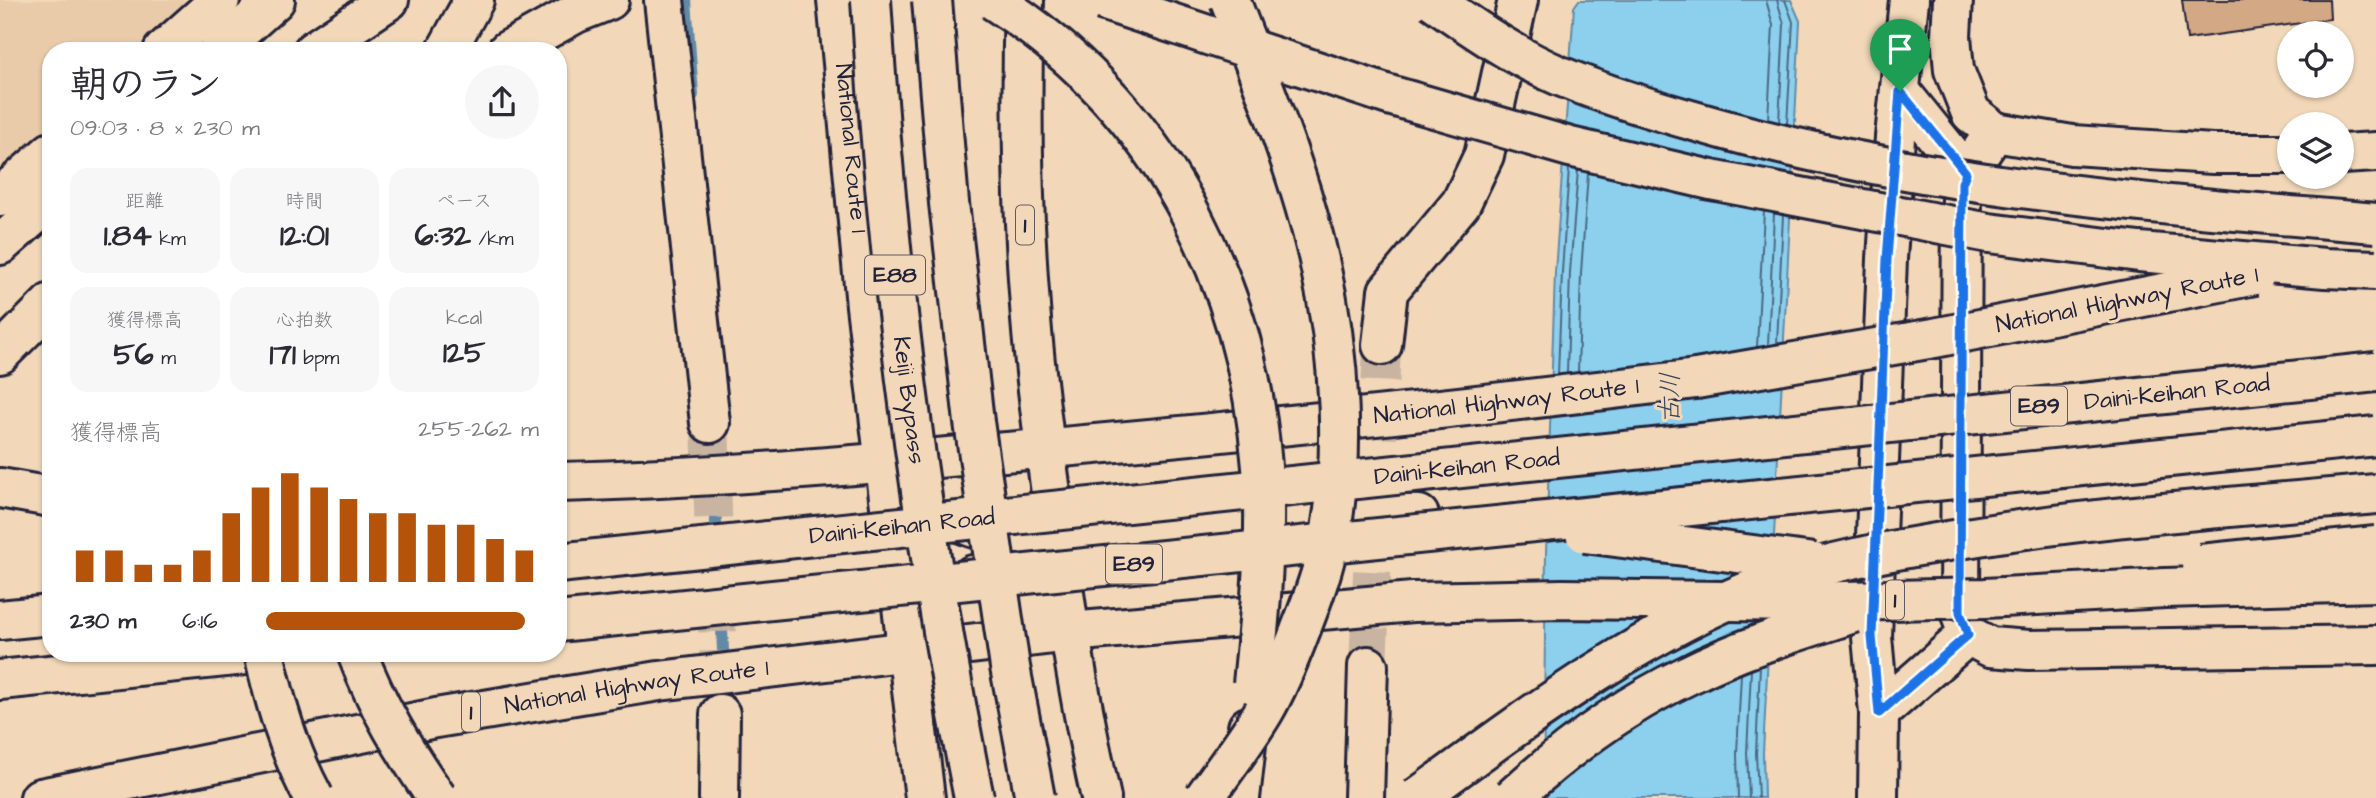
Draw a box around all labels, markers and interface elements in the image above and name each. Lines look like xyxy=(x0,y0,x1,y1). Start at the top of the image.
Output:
pin xyxy=(1870,19,1930,91)
map controls xyxy=(2277,21,2354,189)
button: locate xyxy=(2277,21,2354,98)
icon: arrive xyxy=(1881,30,1919,68)
text: 朝のラン xyxy=(70,60,222,112)
street label: National Route 1 xyxy=(826,62,876,235)
button: share xyxy=(465,65,539,139)
text: 09:03 · 8 × 230 m xyxy=(70,112,260,144)
button: layers xyxy=(2277,112,2354,189)
text: 距離 xyxy=(126,188,164,215)
text: 時間 xyxy=(285,188,324,215)
text: ペース xyxy=(436,188,492,215)
road number: 1 xyxy=(1016,206,1034,244)
text: 1.84 xyxy=(104,215,152,257)
text: 12:01 xyxy=(280,215,329,257)
text: 6:32 xyxy=(415,215,471,257)
text: km xyxy=(152,226,186,253)
text: /km xyxy=(471,226,514,253)
road number: E88 xyxy=(865,256,925,294)
street label: National Highway Route 1 xyxy=(1993,258,2261,343)
text: kcal xyxy=(446,305,482,332)
text: 獲得標高 xyxy=(107,307,183,334)
text: 心拍数 xyxy=(276,307,333,334)
text: 125 xyxy=(443,332,485,374)
text: 56 xyxy=(114,334,154,376)
text: 171 xyxy=(270,334,296,376)
street label: Keiji Bypass xyxy=(884,334,934,466)
text: m xyxy=(154,345,176,372)
text: bpm xyxy=(296,345,339,372)
street label: Daini-Keihan Road xyxy=(2083,366,2272,420)
street label: National Highway Route 1 xyxy=(1372,369,1641,433)
water label: 古川 xyxy=(1652,372,1688,424)
road number: E89 xyxy=(2011,386,2067,426)
text: 255–262 m xyxy=(418,413,539,445)
text: 獲得標高 xyxy=(70,417,162,449)
street label: Daini-Keihan Road xyxy=(1372,441,1562,494)
street label: Daini-Keihan Road xyxy=(808,500,997,553)
road number: E89 xyxy=(1106,544,1162,584)
road number: 1 xyxy=(1886,580,1904,620)
text: 230 m xyxy=(70,605,136,637)
text: 6:16 xyxy=(182,605,218,637)
street label: National Highway Route 1 xyxy=(502,651,771,723)
road number: 1 xyxy=(462,692,480,732)

